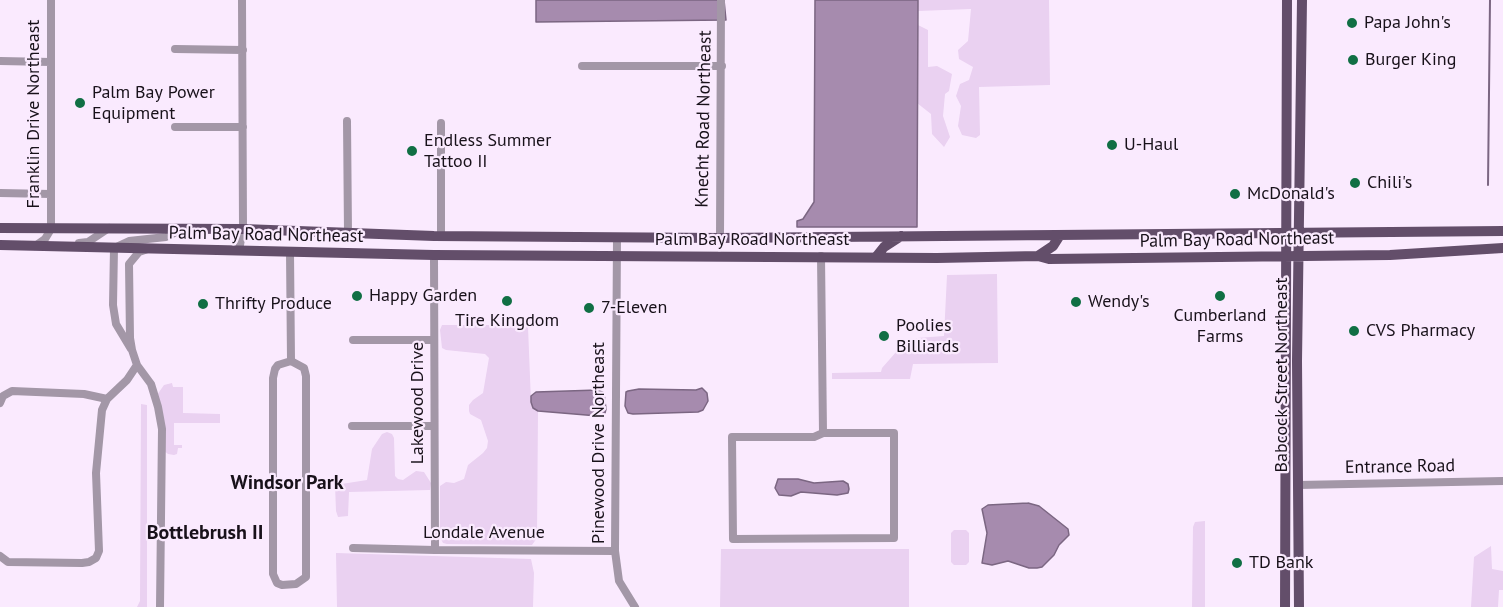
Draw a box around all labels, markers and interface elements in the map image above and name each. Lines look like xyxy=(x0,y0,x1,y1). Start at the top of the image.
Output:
place label: Papa John's xyxy=(1364,12,1451,34)
marker: Papa John's xyxy=(1345,16,1359,30)
street label: Franklin Drive Northeast xyxy=(23,20,45,208)
street label: Knecht Road Northeast xyxy=(692,30,716,208)
place label: Burger King xyxy=(1365,49,1456,71)
marker: Burger King xyxy=(1346,53,1360,67)
place label: Palm Bay Power Equipment xyxy=(92,82,215,124)
marker: Palm Bay Power Equipment xyxy=(73,96,87,110)
place label: Endless Summer Tattoo II xyxy=(424,130,551,172)
place label: U-Haul xyxy=(1124,134,1178,156)
marker: U-Haul xyxy=(1105,138,1119,152)
marker: Endless Summer Tattoo II xyxy=(405,144,419,158)
place label: Chili's xyxy=(1367,172,1412,194)
marker: Chili's xyxy=(1348,176,1362,190)
place label: McDonald's xyxy=(1247,183,1335,205)
marker: McDonald's xyxy=(1228,187,1242,201)
street label: Palm Bay Road Northeast xyxy=(168,223,364,247)
street label: Palm Bay Road Northeast xyxy=(1139,228,1335,252)
street label: Palm Bay Road Northeast xyxy=(655,229,849,251)
street label: Babcock Street Northeast xyxy=(1271,278,1293,472)
place label: Happy Garden xyxy=(369,285,477,307)
marker: Happy Garden xyxy=(350,289,364,303)
marker: Cumberland Farms xyxy=(1213,289,1227,303)
place label: Wendy's xyxy=(1088,291,1150,313)
place label: Thrifty Produce xyxy=(215,293,332,315)
marker: Tire Kingdom xyxy=(500,294,514,308)
marker: Wendy's xyxy=(1069,295,1083,309)
marker: Thrifty Produce xyxy=(196,297,210,311)
place label: 7-Eleven xyxy=(601,297,667,319)
marker: 7-Eleven xyxy=(582,301,596,315)
place label: Cumberland Farms xyxy=(1174,305,1266,348)
place label: Tire Kingdom xyxy=(455,310,559,332)
place label: Poolies Billiards xyxy=(896,315,959,358)
place label: CVS Pharmacy xyxy=(1366,320,1475,342)
marker: CVS Pharmacy xyxy=(1347,324,1361,338)
marker: Poolies Billiards xyxy=(877,329,891,343)
street label: Lakewood Drive xyxy=(407,342,429,464)
street label: Pinewood Drive Northeast xyxy=(588,342,610,544)
street label: Entrance Road xyxy=(1345,455,1455,479)
district label: Windsor Park xyxy=(230,471,344,495)
district label: Bottlebrush II xyxy=(147,521,263,545)
street label: Londale Avenue xyxy=(423,522,545,544)
place label: TD Bank xyxy=(1249,552,1313,574)
marker: TD Bank xyxy=(1230,556,1244,570)

